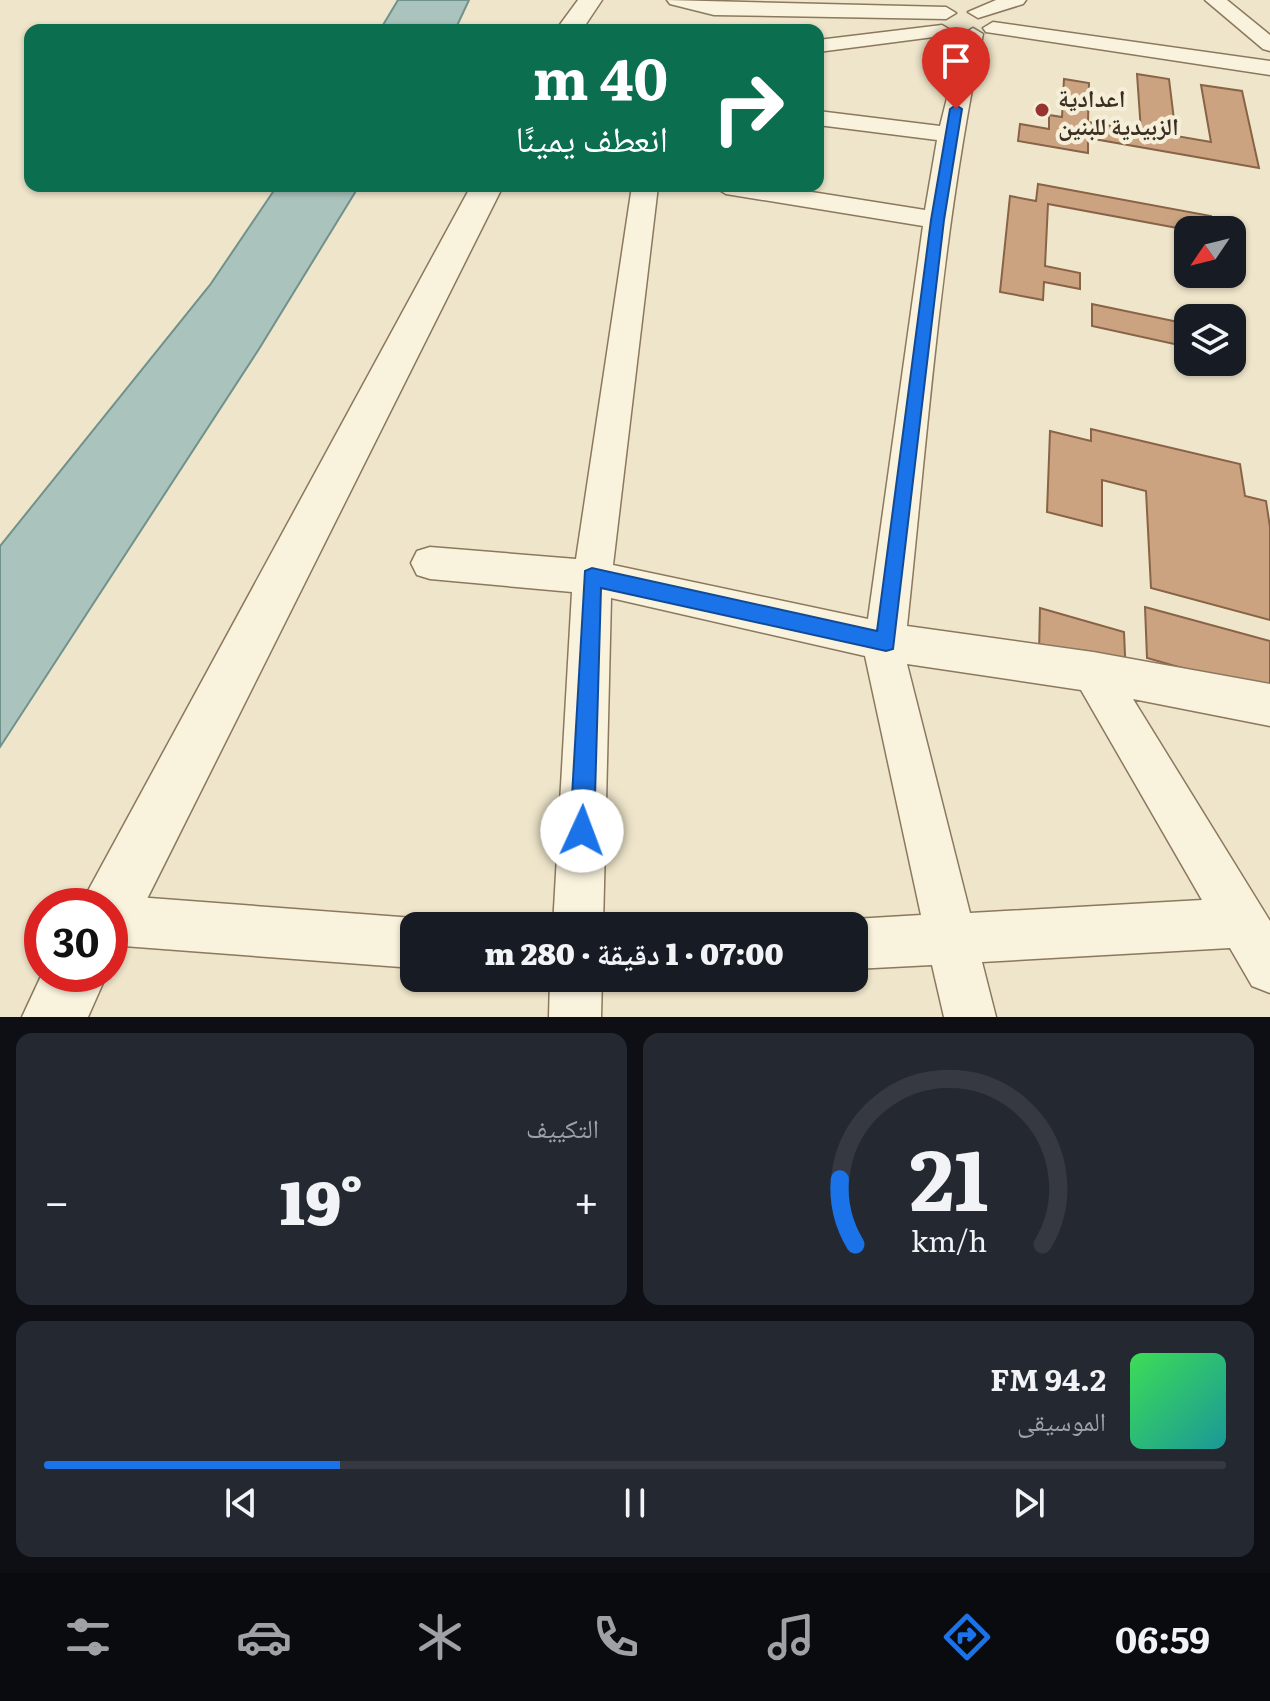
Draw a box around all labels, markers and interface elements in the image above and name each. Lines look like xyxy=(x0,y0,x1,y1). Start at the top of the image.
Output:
pin xyxy=(922,27,990,109)
text: 40 m xyxy=(533,34,668,117)
icon: arrive xyxy=(934,39,978,83)
icon: right xyxy=(696,56,800,160)
place label: اعدادية الزبيدية للبنين xyxy=(1058,79,1179,142)
marker: اعدادية الزبيدية للبنين xyxy=(1033,101,1051,119)
text: انعطف يمينًا xyxy=(516,110,668,163)
north arrow xyxy=(1174,216,1246,288)
map controls xyxy=(1174,216,1246,376)
button: layers xyxy=(1174,304,1246,376)
position arrow xyxy=(540,789,624,873)
speed limit sign: 30 xyxy=(24,888,128,992)
text: 07:00 · 1 دقيقة · 280 m xyxy=(484,930,784,974)
text: التكييف xyxy=(526,1107,599,1146)
text: 21 xyxy=(909,1113,988,1237)
text: 19° xyxy=(280,1154,363,1243)
text: − xyxy=(44,1166,70,1232)
text: + xyxy=(573,1166,599,1232)
text: km/h xyxy=(910,1218,987,1261)
text: 94.2 FM xyxy=(990,1356,1106,1400)
text: الموسيقى xyxy=(1017,1400,1106,1439)
icon: previous xyxy=(219,1481,263,1525)
icon: pause xyxy=(613,1481,657,1525)
icon: next xyxy=(1007,1481,1051,1525)
icon: filters xyxy=(60,1609,116,1665)
icon: car xyxy=(236,1609,292,1665)
icon: climate xyxy=(412,1609,468,1665)
icon: phone xyxy=(588,1609,644,1665)
icon: music xyxy=(763,1609,819,1665)
icon: directions xyxy=(939,1609,995,1665)
text: 06:59 xyxy=(1115,1611,1210,1664)

